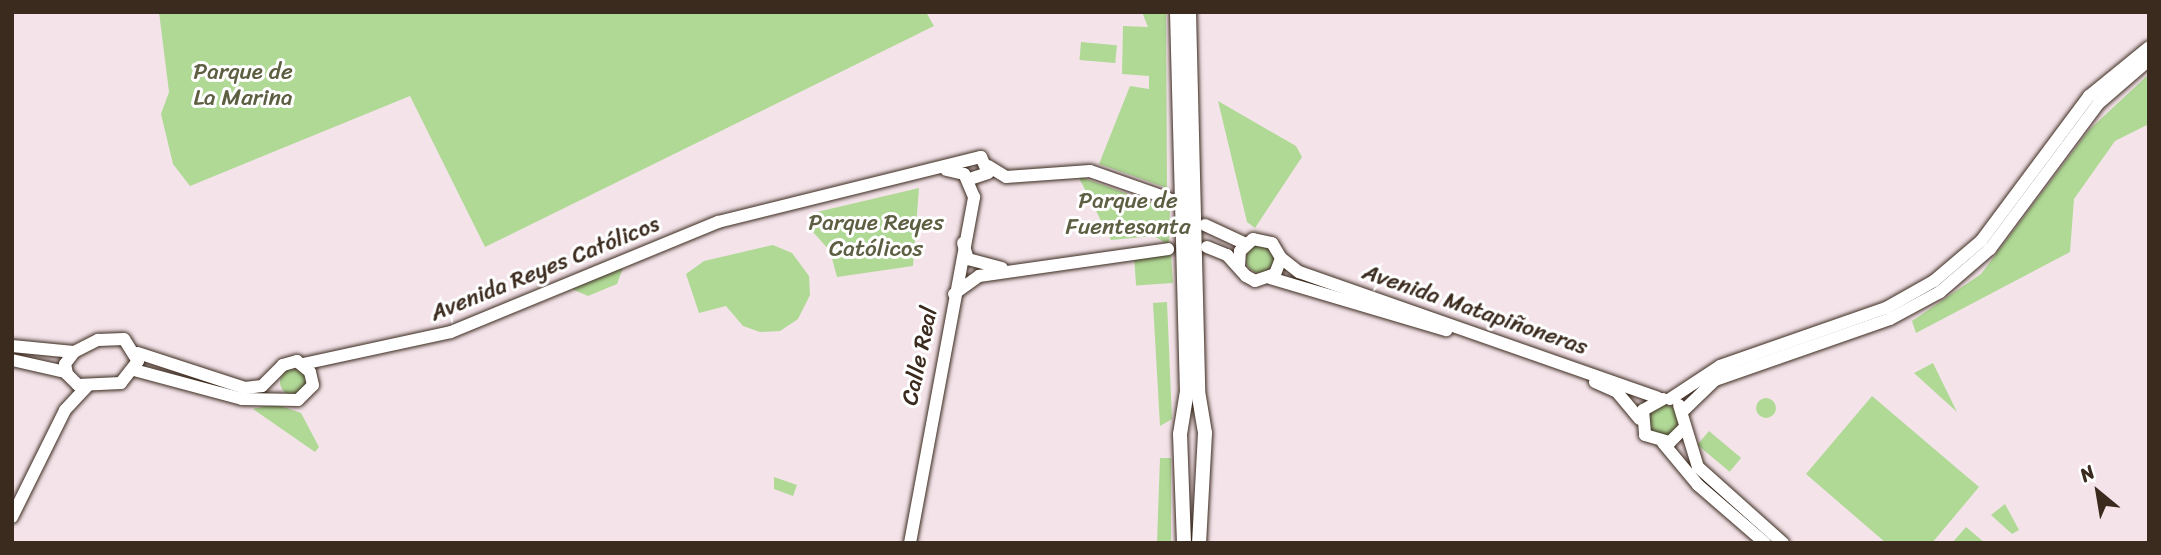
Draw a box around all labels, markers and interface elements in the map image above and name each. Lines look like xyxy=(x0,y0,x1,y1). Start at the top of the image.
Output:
park label: Parque de La Marina xyxy=(193,58,293,112)
park label: Parque de Fuentesanta xyxy=(1065,187,1191,241)
park label: Parque Reyes Católicos xyxy=(808,209,944,263)
street label: Avenida Reyes Católicos xyxy=(426,210,664,328)
street label: Avenida Matapiñoneras xyxy=(1359,258,1591,362)
street label: Calle Real xyxy=(896,304,944,408)
text: N xyxy=(2073,456,2101,491)
north arrow xyxy=(2063,457,2133,527)

